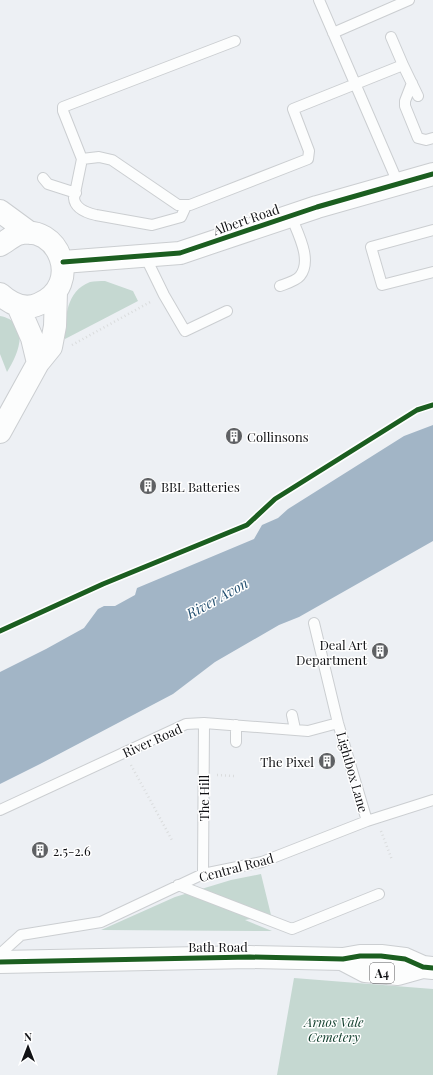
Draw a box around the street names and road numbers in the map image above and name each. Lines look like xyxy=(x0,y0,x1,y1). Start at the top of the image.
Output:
street label: Albert Road xyxy=(210,200,282,239)
street label: River Road xyxy=(120,719,185,761)
street label: Lightbox Lane xyxy=(333,730,373,815)
street label: The Hill xyxy=(195,774,212,821)
street label: Central Road xyxy=(197,849,276,885)
street label: Bath Road xyxy=(188,938,248,955)
road number: A4 xyxy=(370,963,394,983)

